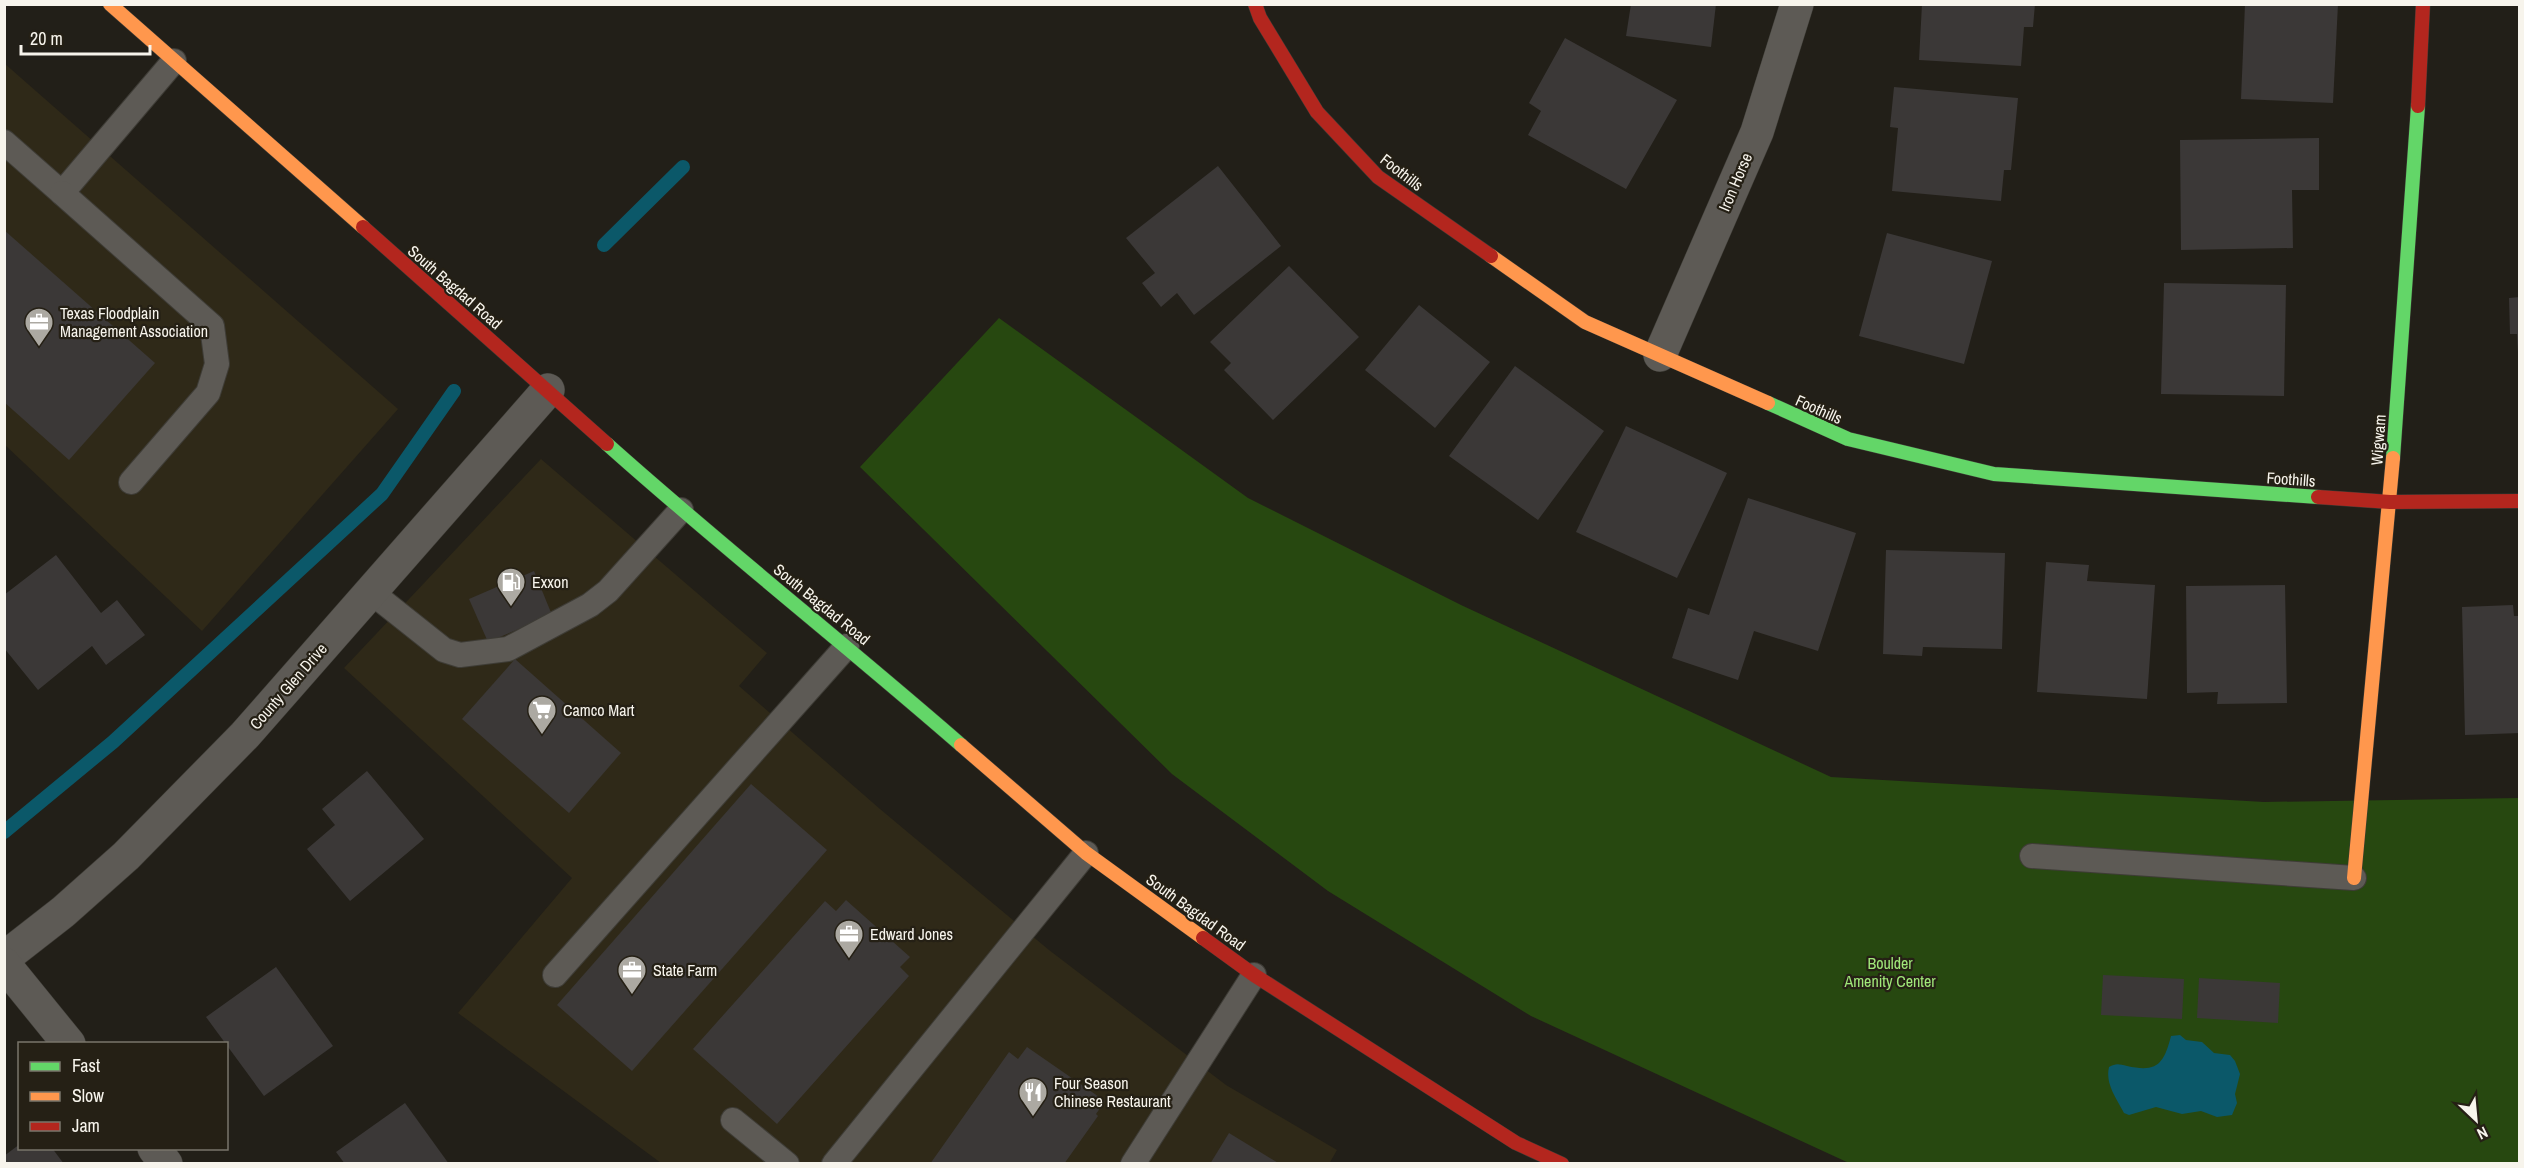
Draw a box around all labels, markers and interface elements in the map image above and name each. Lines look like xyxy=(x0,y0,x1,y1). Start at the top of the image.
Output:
scale bar xyxy=(21,18,150,56)
text: 20 m xyxy=(30,26,63,51)
street label: Foothills xyxy=(1376,148,1428,196)
street label: Iron Horse xyxy=(1713,150,1757,214)
street label: South Bagdad Road xyxy=(403,240,507,334)
place label: Texas Floodplain Management Association xyxy=(60,302,208,342)
office icon: Texas Floodplain Management Association xyxy=(23,306,55,348)
street label: Foothills xyxy=(1792,389,1846,429)
street label: Wigwam xyxy=(2365,414,2391,466)
street label: Foothills xyxy=(2266,466,2316,492)
street label: South Bagdad Road xyxy=(769,558,875,650)
fuel station icon: Exxon xyxy=(495,566,527,608)
place label: Exxon xyxy=(532,571,568,593)
street label: County Glen Drive xyxy=(244,638,332,734)
supermarket icon: Camco Mart xyxy=(526,694,558,736)
place label: Camco Mart xyxy=(563,699,635,721)
street label: South Bagdad Road xyxy=(1142,868,1250,956)
office icon: Edward Jones xyxy=(833,918,865,960)
place label: Edward Jones xyxy=(870,923,953,945)
park label: Boulder Amenity Center xyxy=(1843,952,1936,992)
office icon: State Farm xyxy=(616,954,648,996)
place label: State Farm xyxy=(653,959,717,981)
legend xyxy=(18,1042,228,1150)
text: Fast xyxy=(72,1053,100,1078)
place label: Four Season Chinese Restaurant xyxy=(1054,1072,1171,1112)
restaurant icon: Four Season Chinese Restaurant xyxy=(1017,1076,1049,1118)
text: Slow xyxy=(72,1083,104,1108)
north arrow xyxy=(2446,1090,2506,1150)
text: Jam xyxy=(72,1113,100,1138)
text: N xyxy=(2473,1122,2492,1145)

